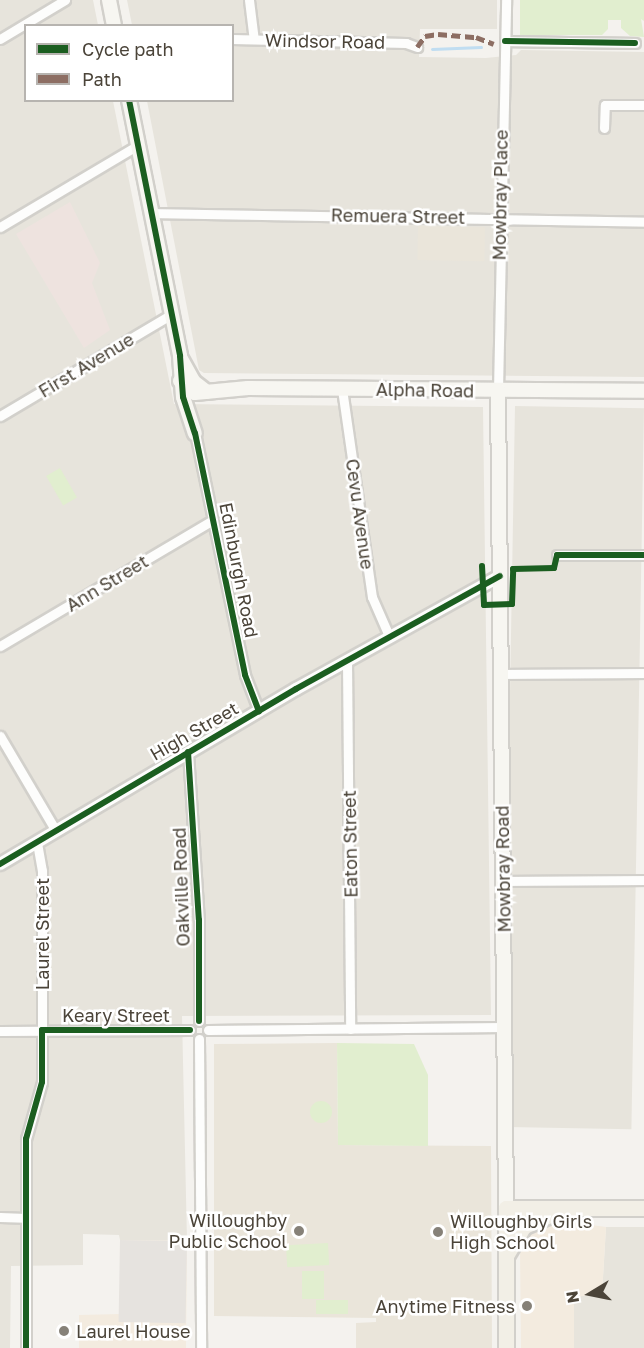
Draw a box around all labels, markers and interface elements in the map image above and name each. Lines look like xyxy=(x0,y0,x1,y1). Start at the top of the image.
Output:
legend xyxy=(24,24,234,102)
street label: Windsor Road xyxy=(265,29,385,53)
text: Cycle path xyxy=(82,38,174,60)
text: Path xyxy=(82,68,122,90)
street label: Mowbray Place xyxy=(488,129,512,261)
street label: Remuera Street xyxy=(331,204,465,228)
street label: First Avenue xyxy=(34,328,138,402)
street label: Alpha Road xyxy=(376,378,474,402)
street label: Cevu Avenue xyxy=(342,457,378,571)
street label: Edinburgh Road xyxy=(215,501,263,639)
street label: Ann Street xyxy=(62,550,152,616)
street label: High Street xyxy=(146,697,242,765)
street label: Eaton Street xyxy=(338,790,362,898)
street label: Mowbray Road xyxy=(491,805,515,933)
street label: Oakville Road xyxy=(168,827,194,947)
street label: Laurel Street xyxy=(31,878,53,990)
street label: Keary Street xyxy=(62,1004,170,1026)
place label: Willoughby Public School xyxy=(169,1210,287,1252)
place label: Willoughby Girls High School xyxy=(450,1211,592,1254)
marker: Willoughby Public School xyxy=(292,1224,306,1238)
marker: Willoughby Girls High School xyxy=(431,1225,445,1239)
north arrow xyxy=(560,1264,620,1324)
text: N xyxy=(561,1289,583,1305)
place label: Anytime Fitness xyxy=(375,1295,515,1317)
marker: Anytime Fitness xyxy=(520,1299,534,1313)
place label: Laurel House xyxy=(76,1320,190,1342)
marker: Laurel House xyxy=(57,1324,71,1338)

